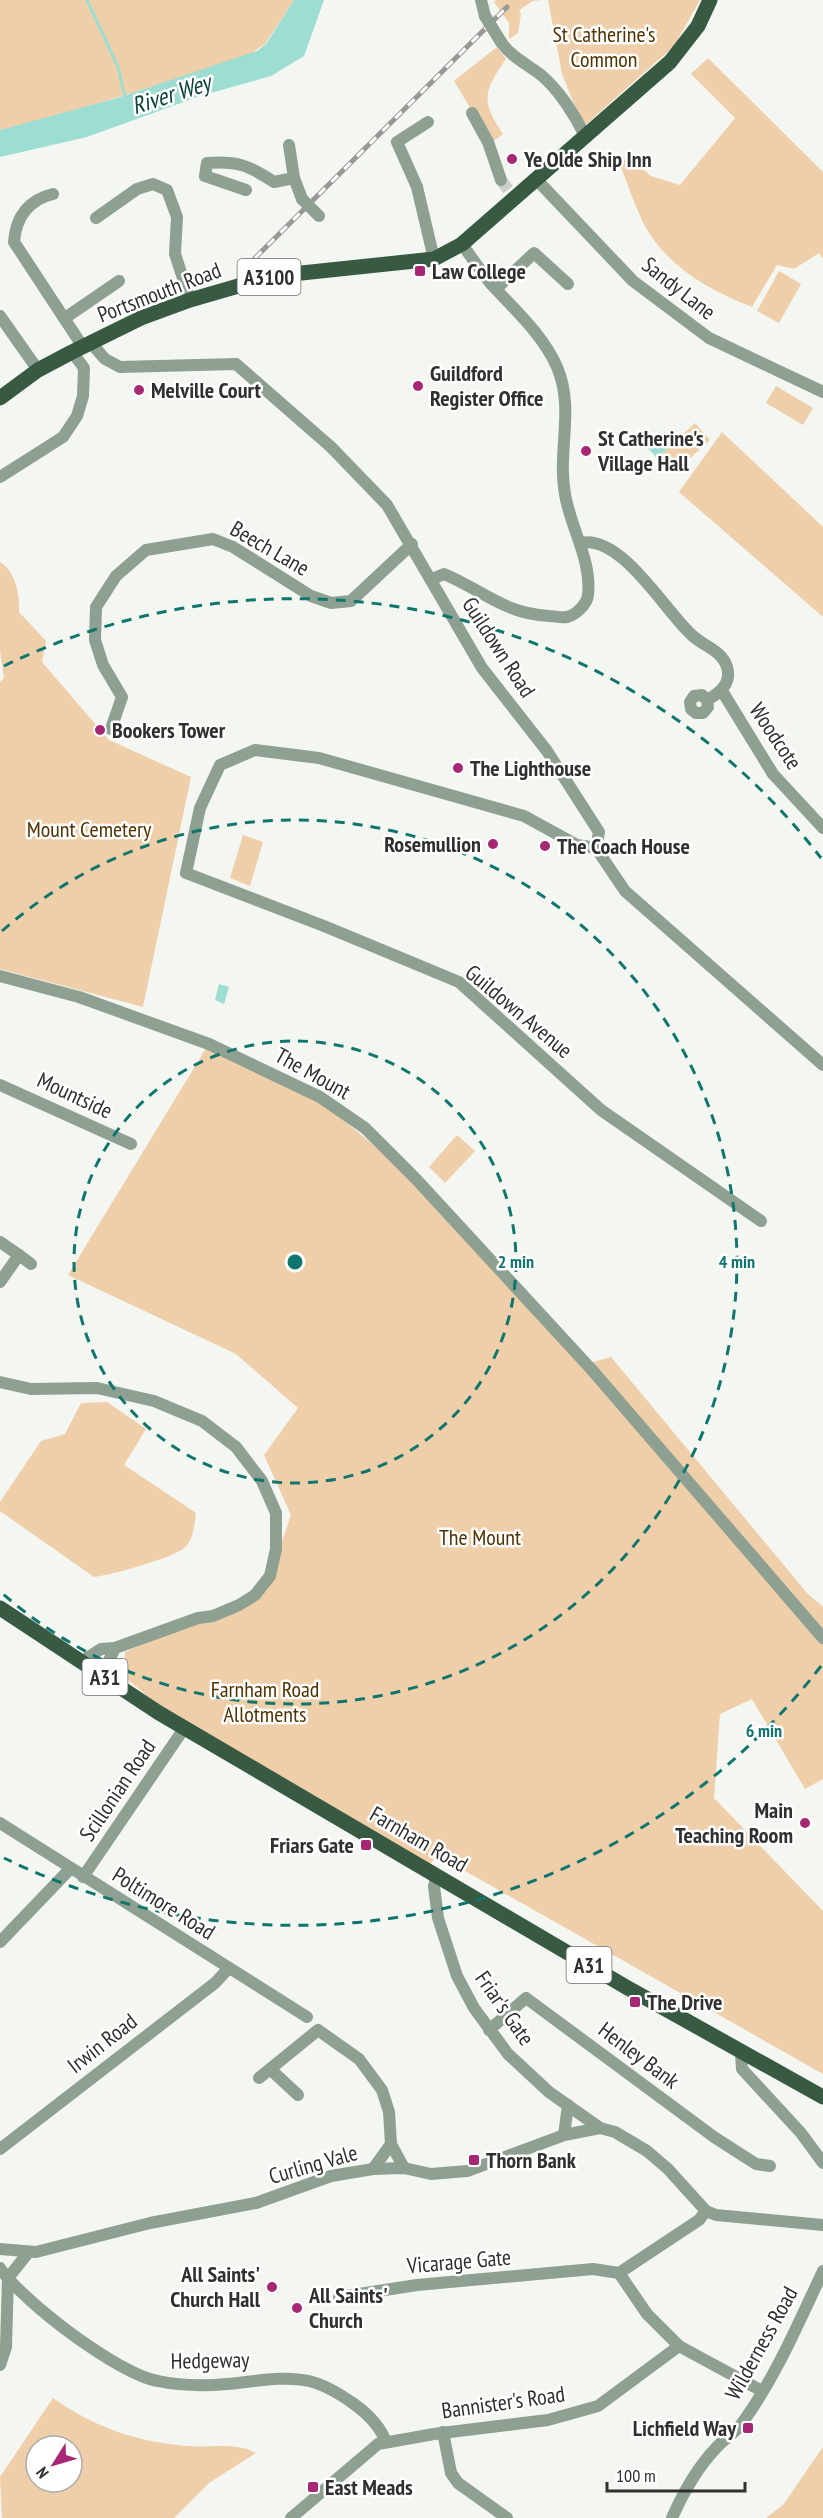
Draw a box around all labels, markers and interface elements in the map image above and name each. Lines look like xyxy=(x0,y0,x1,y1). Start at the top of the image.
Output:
park label: St Catherine's Common xyxy=(552,20,656,73)
water label: River Wey xyxy=(128,66,217,121)
place label: Ye Olde Ship Inn xyxy=(523,145,652,173)
marker: Ye Olde Ship Inn xyxy=(505,152,519,166)
street label: Sandy Lane xyxy=(636,250,722,326)
street label: Portsmouth Road xyxy=(93,256,225,328)
place label: Law College xyxy=(432,257,526,285)
road number: A3100 xyxy=(238,259,300,295)
marker: Law College xyxy=(413,264,427,278)
place label: Guildford Register Office xyxy=(430,359,544,412)
place label: Melville Court xyxy=(151,376,261,404)
marker: Guildford Register Office xyxy=(411,379,425,393)
marker: Melville Court xyxy=(132,383,146,397)
place label: St Catherine's Village Hall xyxy=(597,424,704,477)
marker: St Catherine's Village Hall xyxy=(579,444,593,458)
street label: Beech Lane xyxy=(225,514,315,582)
street label: Guildown Road xyxy=(456,592,542,702)
street label: Woodcote xyxy=(744,697,808,775)
place label: Bookers Tower xyxy=(112,716,226,744)
marker: Bookers Tower xyxy=(93,723,107,737)
place label: The Lighthouse xyxy=(470,754,591,782)
marker: The Lighthouse xyxy=(451,761,465,775)
park label: Mount Cemetery xyxy=(27,815,152,843)
place label: Rosemullion xyxy=(384,830,481,858)
place label: The Coach House xyxy=(557,832,690,860)
marker: Rosemullion xyxy=(486,837,500,851)
marker: The Coach House xyxy=(538,839,552,853)
street label: Guildown Avenue xyxy=(460,958,578,1064)
street label: The Mount xyxy=(270,1041,356,1105)
street label: Mountside xyxy=(33,1065,117,1125)
text: 2 min xyxy=(498,1250,534,1273)
text: 4 min xyxy=(719,1250,755,1273)
centre of rings xyxy=(285,1252,305,1272)
park label: The Mount xyxy=(439,1523,521,1551)
road number: A31 xyxy=(82,1659,128,1695)
park label: Farnham Road Allotments xyxy=(211,1675,319,1728)
text: 6 min xyxy=(746,1719,782,1742)
street label: Scillonian Road xyxy=(73,1734,161,1846)
place label: Main Teaching Room xyxy=(675,1796,793,1849)
street label: Farnham Road xyxy=(365,1800,473,1878)
marker: Main Teaching Room xyxy=(798,1816,812,1830)
place label: Friars Gate xyxy=(270,1831,354,1859)
marker: Friars Gate xyxy=(359,1838,373,1852)
street label: Poltimore Road xyxy=(107,1860,221,1946)
road number: A31 xyxy=(566,1947,612,1983)
street label: Friar's Gate xyxy=(469,1965,541,2051)
place label: The Drive xyxy=(647,1988,722,2016)
marker: The Drive xyxy=(628,1995,642,2009)
street label: Irwin Road xyxy=(62,2007,142,2079)
street label: Henley Bank xyxy=(593,2016,685,2095)
street label: Curling Vale xyxy=(265,2138,361,2190)
place label: Thorn Bank xyxy=(486,2146,577,2174)
marker: Thorn Bank xyxy=(467,2153,481,2167)
street label: Vicarage Gate xyxy=(405,2243,512,2280)
place label: All Saints' Church Hall xyxy=(170,2260,261,2313)
marker: All Saints' Church Hall xyxy=(265,2280,279,2294)
place label: All Saints' Church xyxy=(308,2281,388,2334)
street label: Wilderness Road xyxy=(718,2281,804,2405)
marker: All Saints' Church xyxy=(290,2301,304,2315)
street label: Hedgeway xyxy=(170,2345,250,2375)
street label: Bannister's Road xyxy=(440,2379,566,2425)
place label: Lichfield Way xyxy=(633,2414,737,2442)
marker: Lichfield Way xyxy=(741,2421,755,2435)
north arrow xyxy=(24,2434,84,2494)
scale bar xyxy=(607,2455,745,2493)
text: N xyxy=(31,2464,53,2482)
text: 100 m xyxy=(616,2464,656,2487)
place label: East Meads xyxy=(325,2473,413,2501)
marker: East Meads xyxy=(306,2480,320,2494)

